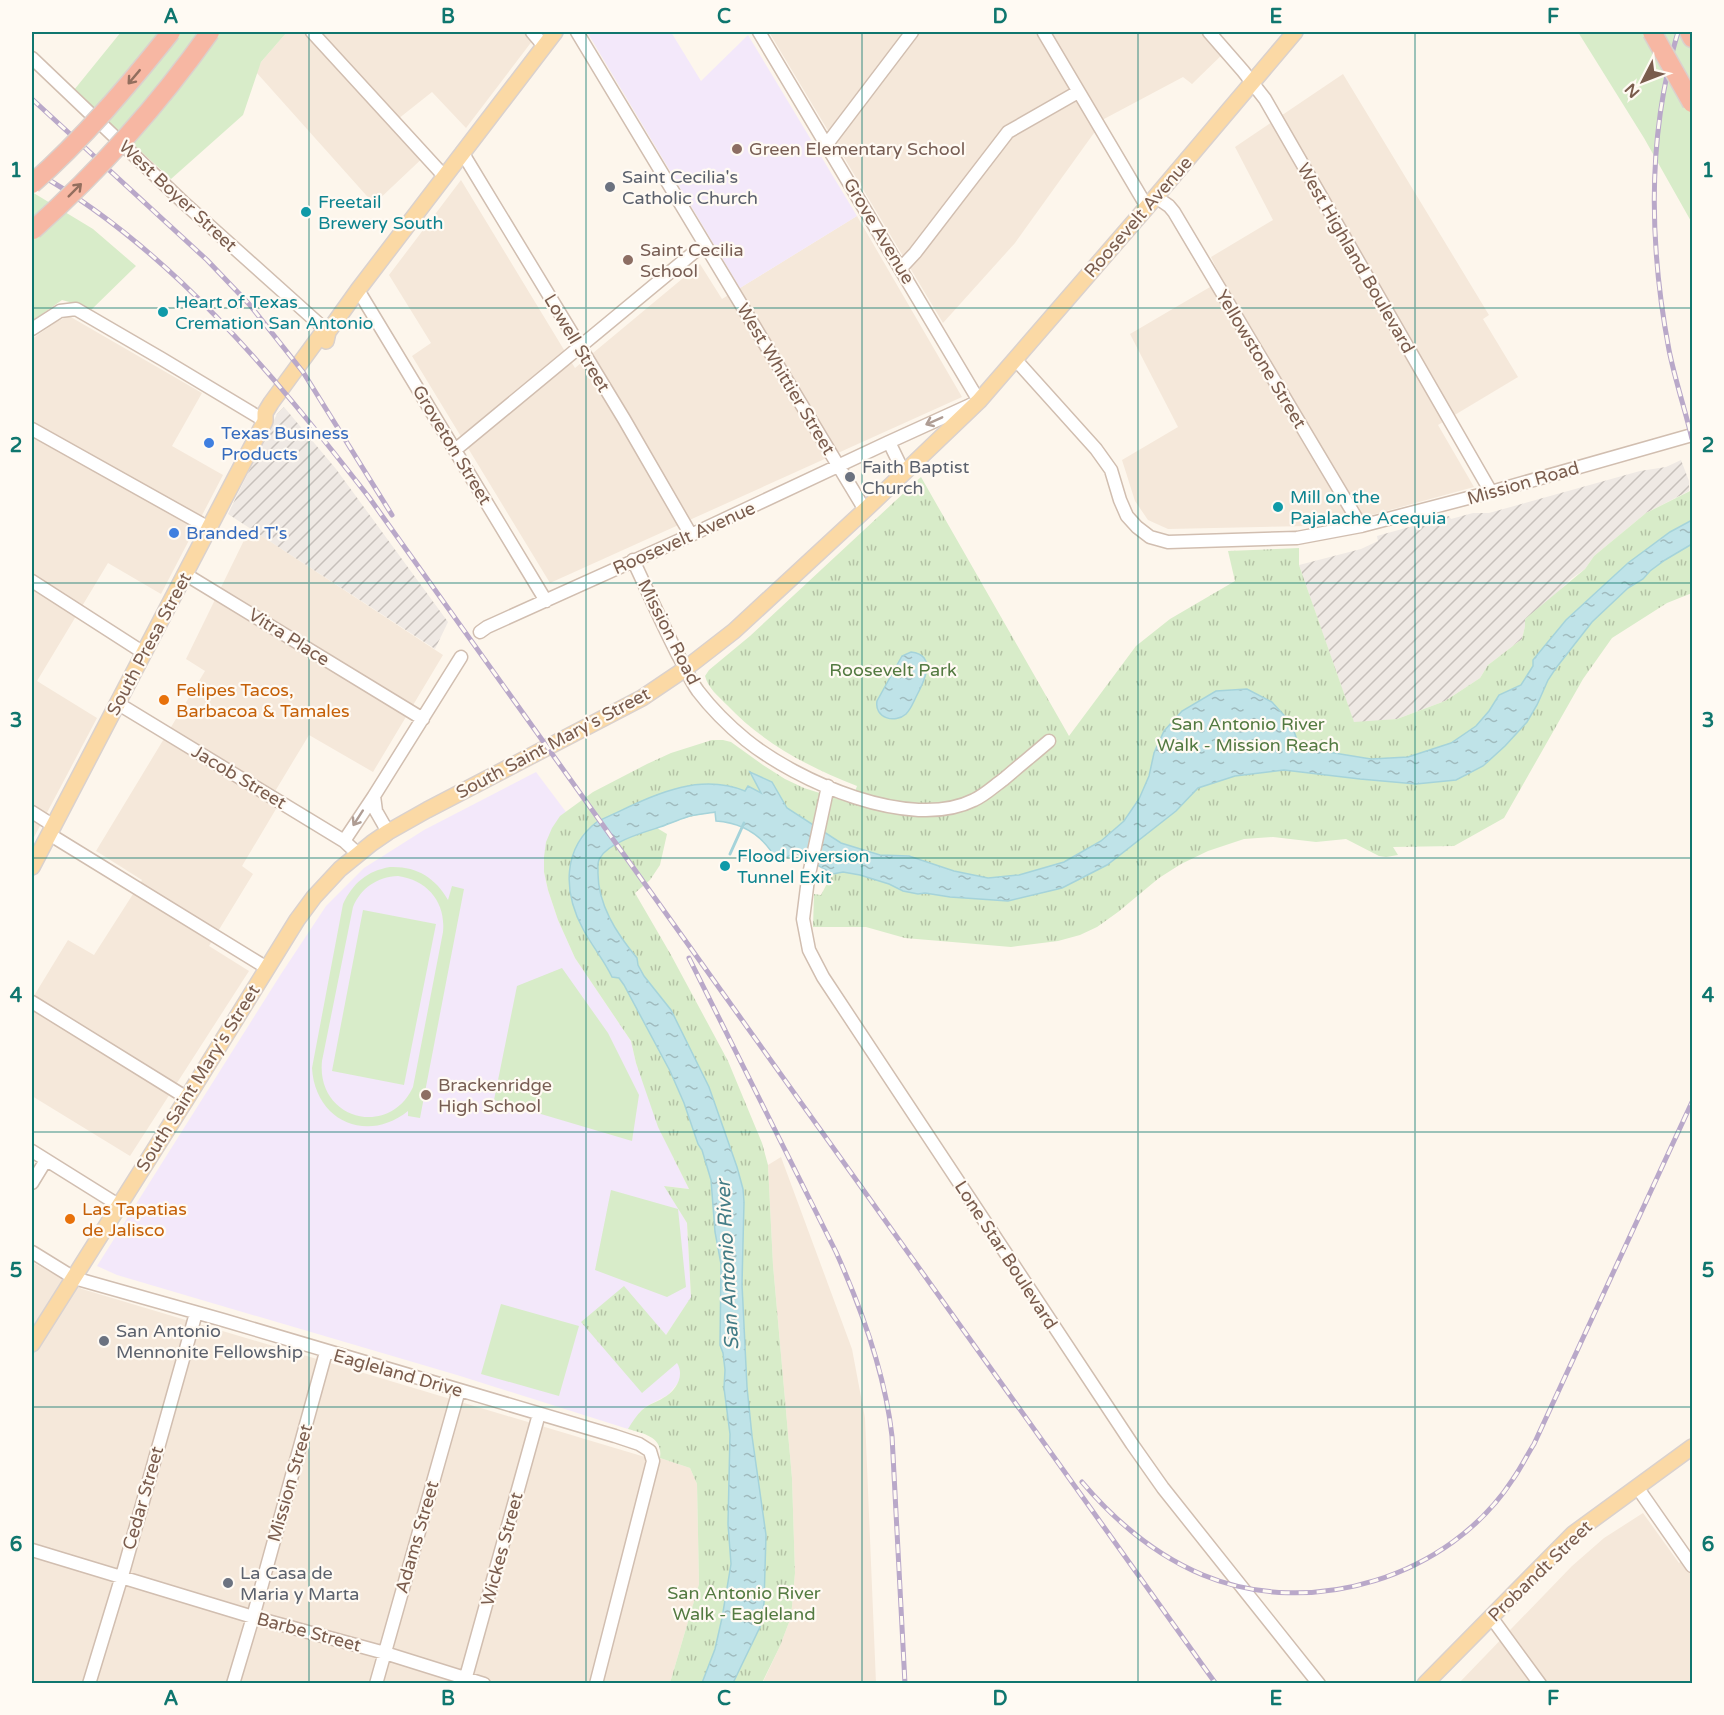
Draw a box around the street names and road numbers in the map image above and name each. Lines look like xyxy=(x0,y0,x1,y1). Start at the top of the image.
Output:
street label: West Boyer Street xyxy=(114,136,242,257)
street label: Roosevelt Avenue xyxy=(1079,152,1197,282)
street label: West Highland Boulevard xyxy=(1292,159,1420,357)
street label: Grove Avenue xyxy=(839,174,919,288)
street label: Yellowstone Street xyxy=(1211,286,1311,432)
street label: Lowell Street xyxy=(539,290,615,396)
street label: West Whittier Street xyxy=(732,299,840,459)
street label: Groveton Street xyxy=(408,381,496,509)
street label: Mission Road xyxy=(1465,457,1581,509)
street label: Roosevelt Avenue xyxy=(609,497,759,579)
street label: South Presa Street xyxy=(102,568,196,719)
street label: Mission Road xyxy=(633,576,705,688)
street label: Vitra Place xyxy=(244,603,334,671)
street label: South Saint Mary's Street xyxy=(452,682,654,803)
street label: Jacob Street xyxy=(188,740,290,814)
street label: South Saint Mary's Street xyxy=(131,980,265,1176)
street label: Lone Star Boulevard xyxy=(950,1177,1062,1333)
street label: Eagleland Drive xyxy=(331,1344,465,1402)
street label: Mission Street xyxy=(263,1421,317,1544)
street label: Cedar Street xyxy=(118,1443,168,1552)
street label: Adams Street xyxy=(390,1478,444,1596)
street label: Wickes Street xyxy=(476,1490,528,1608)
street label: Probandt Street xyxy=(1483,1516,1597,1626)
street label: Barbe Street xyxy=(254,1608,364,1657)

